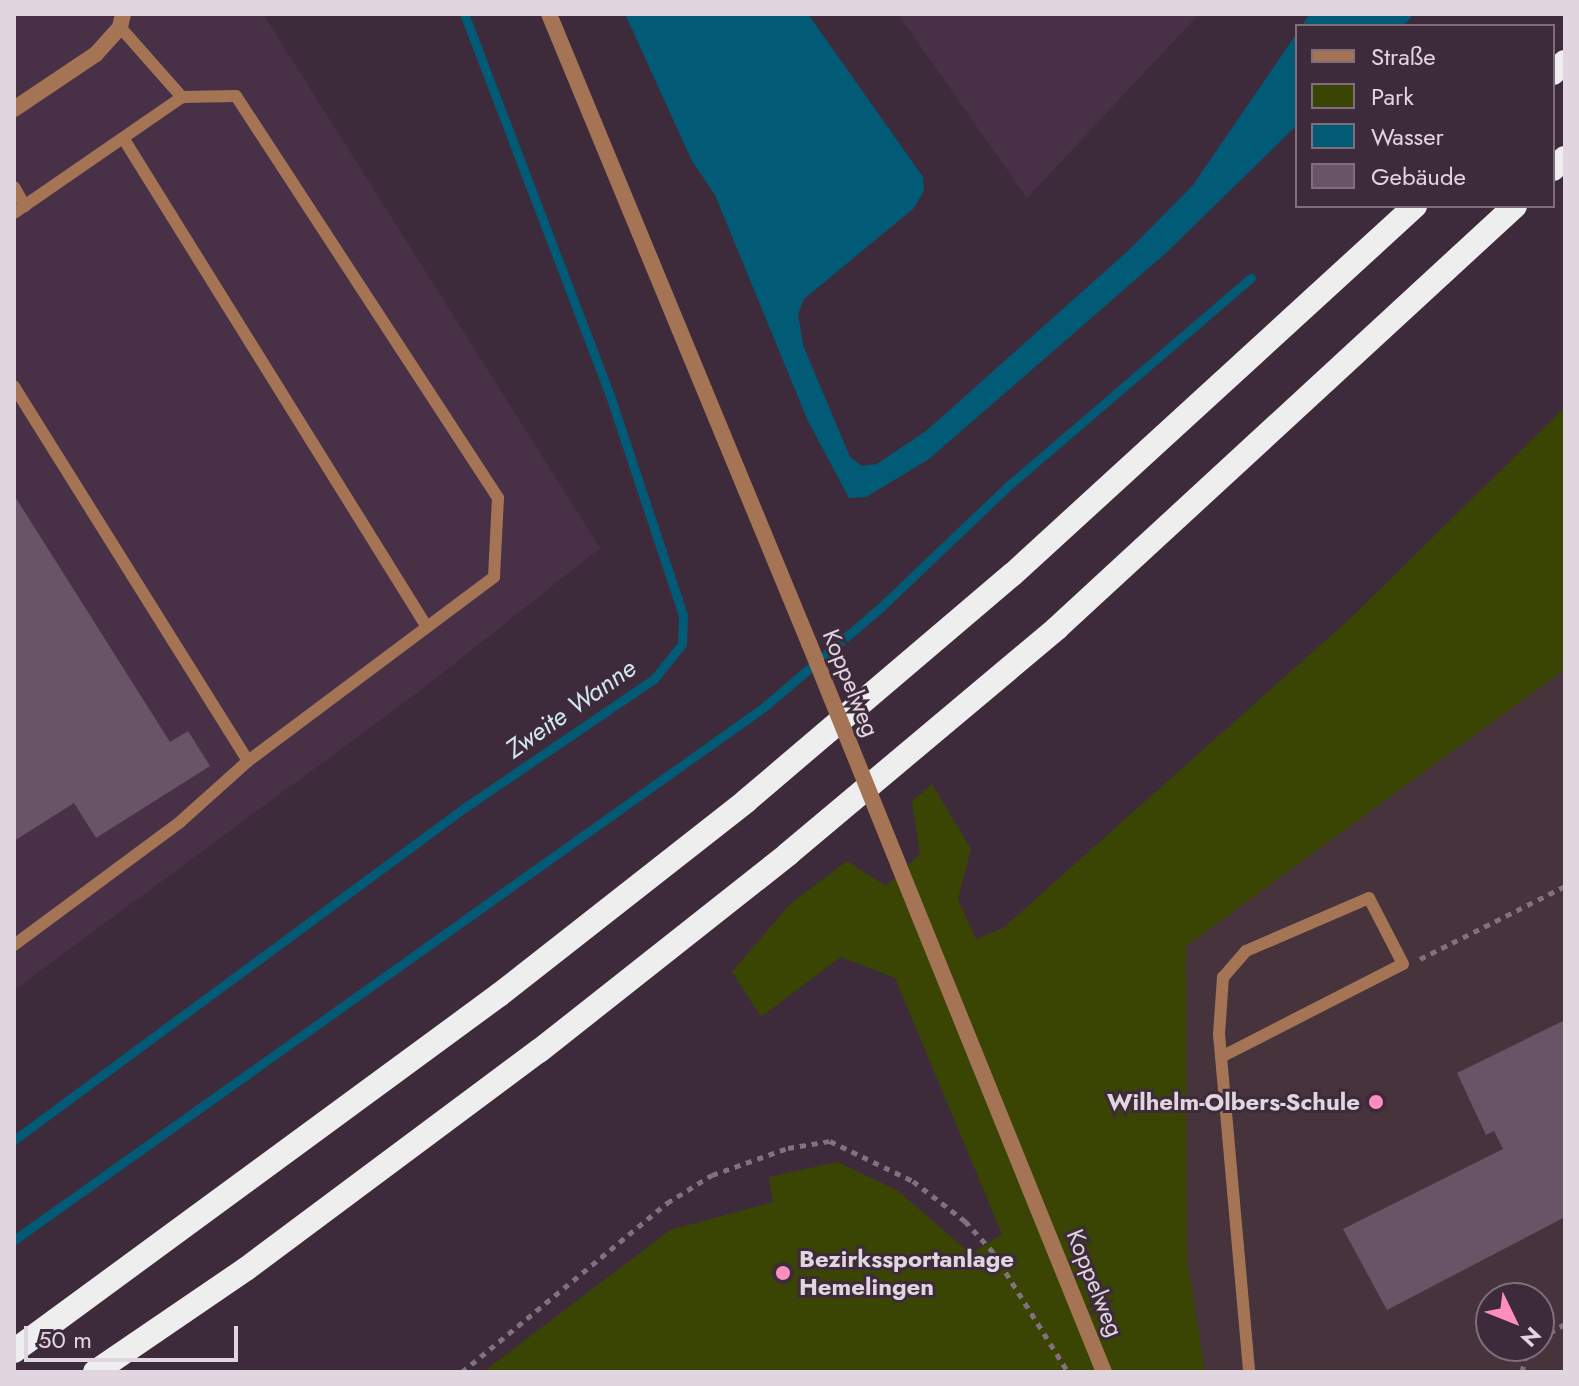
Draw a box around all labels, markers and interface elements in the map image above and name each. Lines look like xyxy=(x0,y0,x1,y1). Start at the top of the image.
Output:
legend xyxy=(1295,24,1555,208)
text: Straße xyxy=(1371,39,1436,74)
text: Park xyxy=(1371,79,1414,114)
text: Wasser xyxy=(1371,119,1444,154)
text: Gebäude xyxy=(1371,159,1466,194)
street label: Koppelweg xyxy=(816,625,886,741)
water label: Zweite Wanne xyxy=(500,653,642,765)
place label: Wilhelm-Olbers-Schule xyxy=(1107,1088,1360,1116)
marker: Wilhelm-Olbers-Schule xyxy=(1367,1093,1385,1111)
street label: Koppelweg xyxy=(1060,1225,1130,1341)
place label: Bezirkssportanlage Hemelingen xyxy=(799,1245,1014,1301)
marker: Bezirkssportanlage Hemelingen xyxy=(774,1264,792,1282)
north arrow xyxy=(1475,1282,1555,1362)
scale bar xyxy=(28,1310,242,1360)
text: N xyxy=(1513,1320,1549,1354)
text: 50 m xyxy=(38,1322,92,1357)

